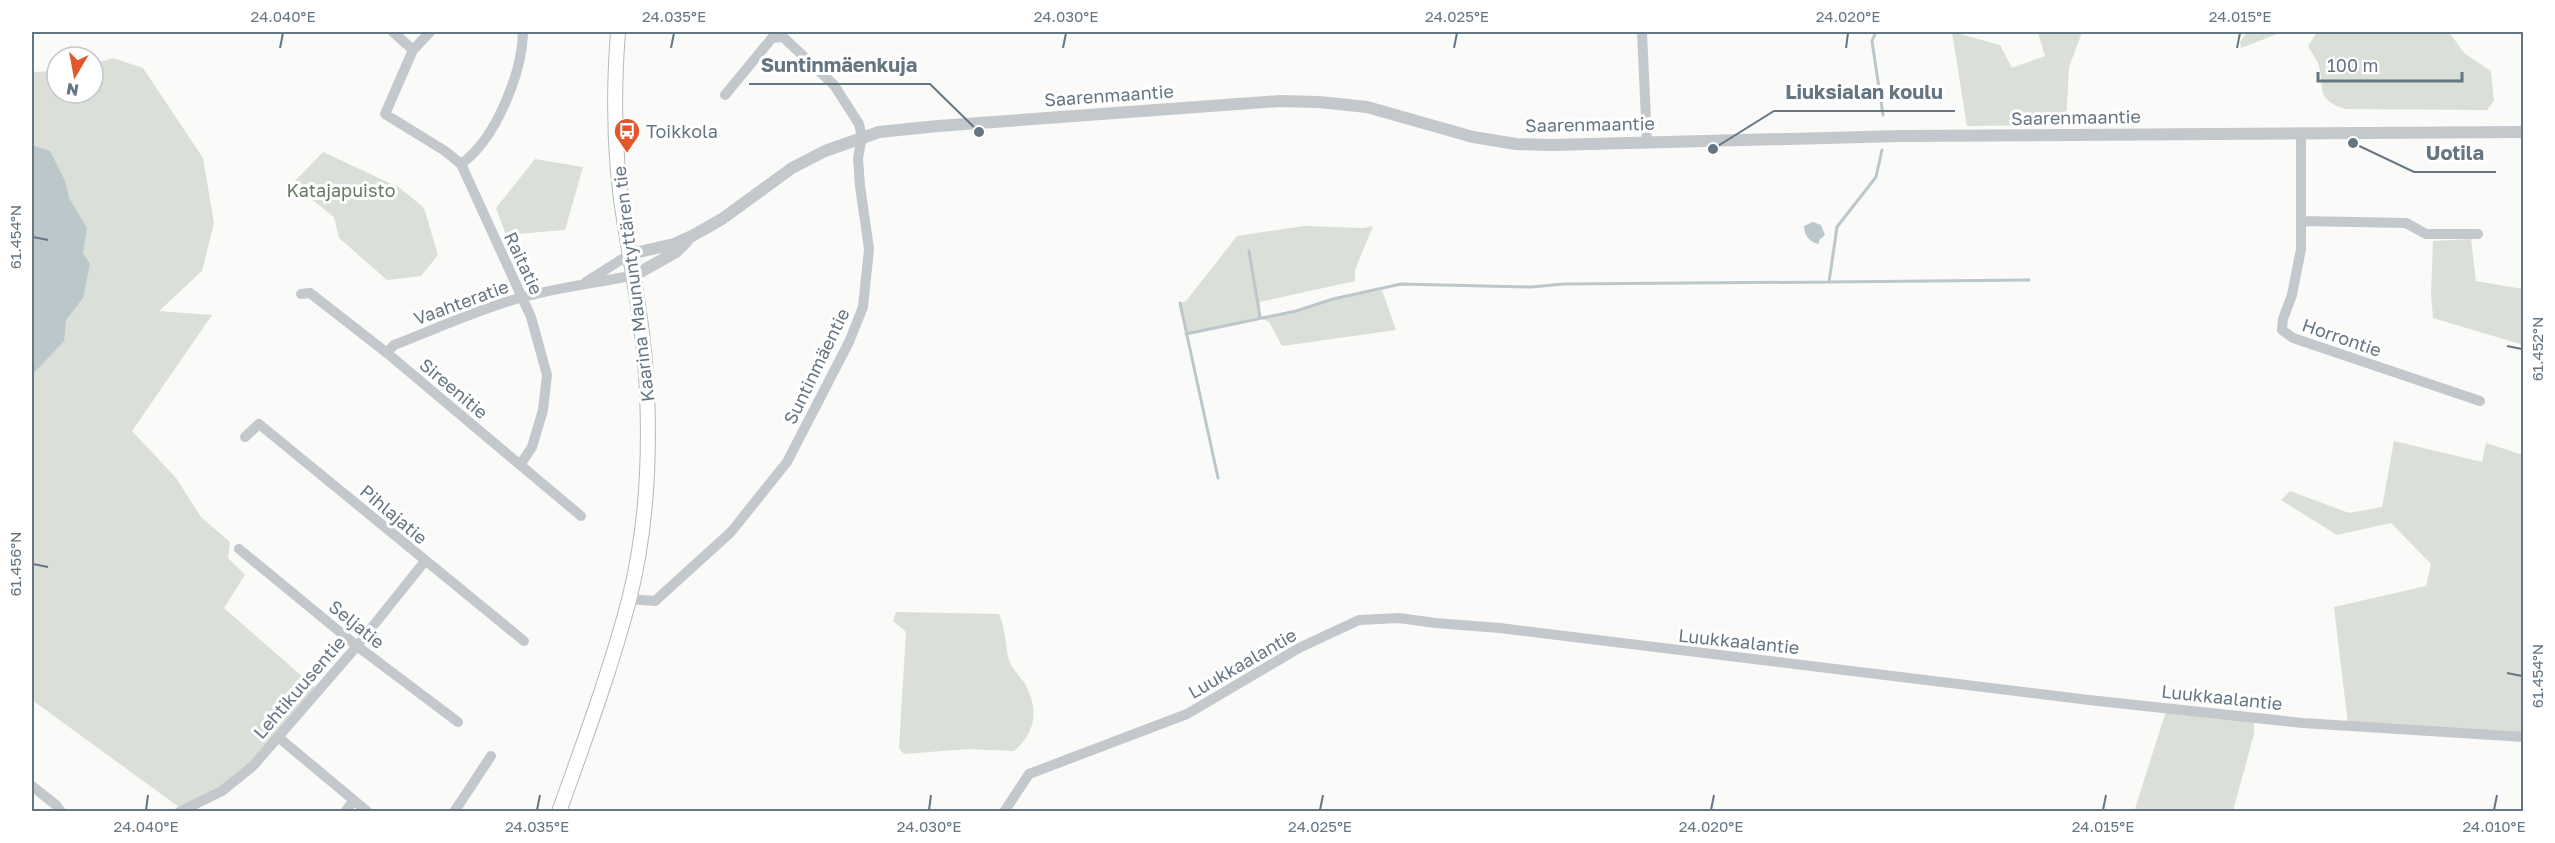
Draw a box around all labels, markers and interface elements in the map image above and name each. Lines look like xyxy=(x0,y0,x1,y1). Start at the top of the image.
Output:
text: 24.040°E xyxy=(250,7,316,25)
text: 24.035°E xyxy=(642,7,706,25)
text: 24.030°E xyxy=(1034,7,1098,25)
text: 24.025°E xyxy=(1425,7,1489,25)
text: 24.020°E xyxy=(1816,7,1880,25)
text: 24.015°E xyxy=(2209,7,2271,25)
north arrow xyxy=(45,45,105,105)
scale bar xyxy=(2318,45,2462,83)
callout: Suntinmäenkuja xyxy=(749,46,930,84)
text: Suntinmäenkuja xyxy=(761,52,917,76)
text: 100 m xyxy=(2327,54,2378,76)
callout: Liuksialan koulu xyxy=(1774,73,1955,111)
text: N xyxy=(65,79,80,101)
street label: Saarenmaantie xyxy=(1043,79,1175,111)
text: Liuksialan koulu xyxy=(1785,79,1943,103)
street label: Saarenmaantie xyxy=(2011,105,2141,129)
street label: Saarenmaantie xyxy=(1525,112,1655,136)
bus stop icon: Toikkola xyxy=(612,116,642,154)
place label: Toikkola xyxy=(646,120,718,142)
callout: Uotila xyxy=(2414,134,2496,172)
text: Uotila xyxy=(2426,140,2484,164)
street label: Kaarina Maununtyttären tie xyxy=(608,165,658,403)
park label: Katajapuisto xyxy=(287,179,395,201)
text: 61.454°N xyxy=(6,205,24,269)
street label: Raitatie xyxy=(500,228,548,298)
street label: Vaahteratie xyxy=(411,275,511,329)
street label: Suntinmäentie xyxy=(778,304,854,428)
street label: Horrontie xyxy=(2299,313,2385,361)
text: 61.452°N xyxy=(2528,317,2546,381)
street label: Sireenitie xyxy=(415,353,493,423)
street label: Pihlajatie xyxy=(356,480,432,548)
text: 61.456°N xyxy=(6,531,24,597)
street label: Seljatie xyxy=(325,595,389,653)
street label: Luukkaalantie xyxy=(1184,623,1300,703)
street label: Luukkaalantie xyxy=(1677,624,1801,658)
street label: Lehtikuusentie xyxy=(248,631,350,743)
text: 61.454°N xyxy=(2528,644,2546,708)
street label: Luukkaalantie xyxy=(2160,680,2284,714)
text: 24.040°E xyxy=(113,817,179,835)
text: 24.035°E xyxy=(505,817,569,835)
text: 24.030°E xyxy=(897,817,961,835)
text: 24.025°E xyxy=(1288,817,1352,835)
text: 24.020°E xyxy=(1679,817,1743,835)
text: 24.015°E xyxy=(2072,817,2134,835)
text: 24.010°E xyxy=(2462,817,2526,835)

